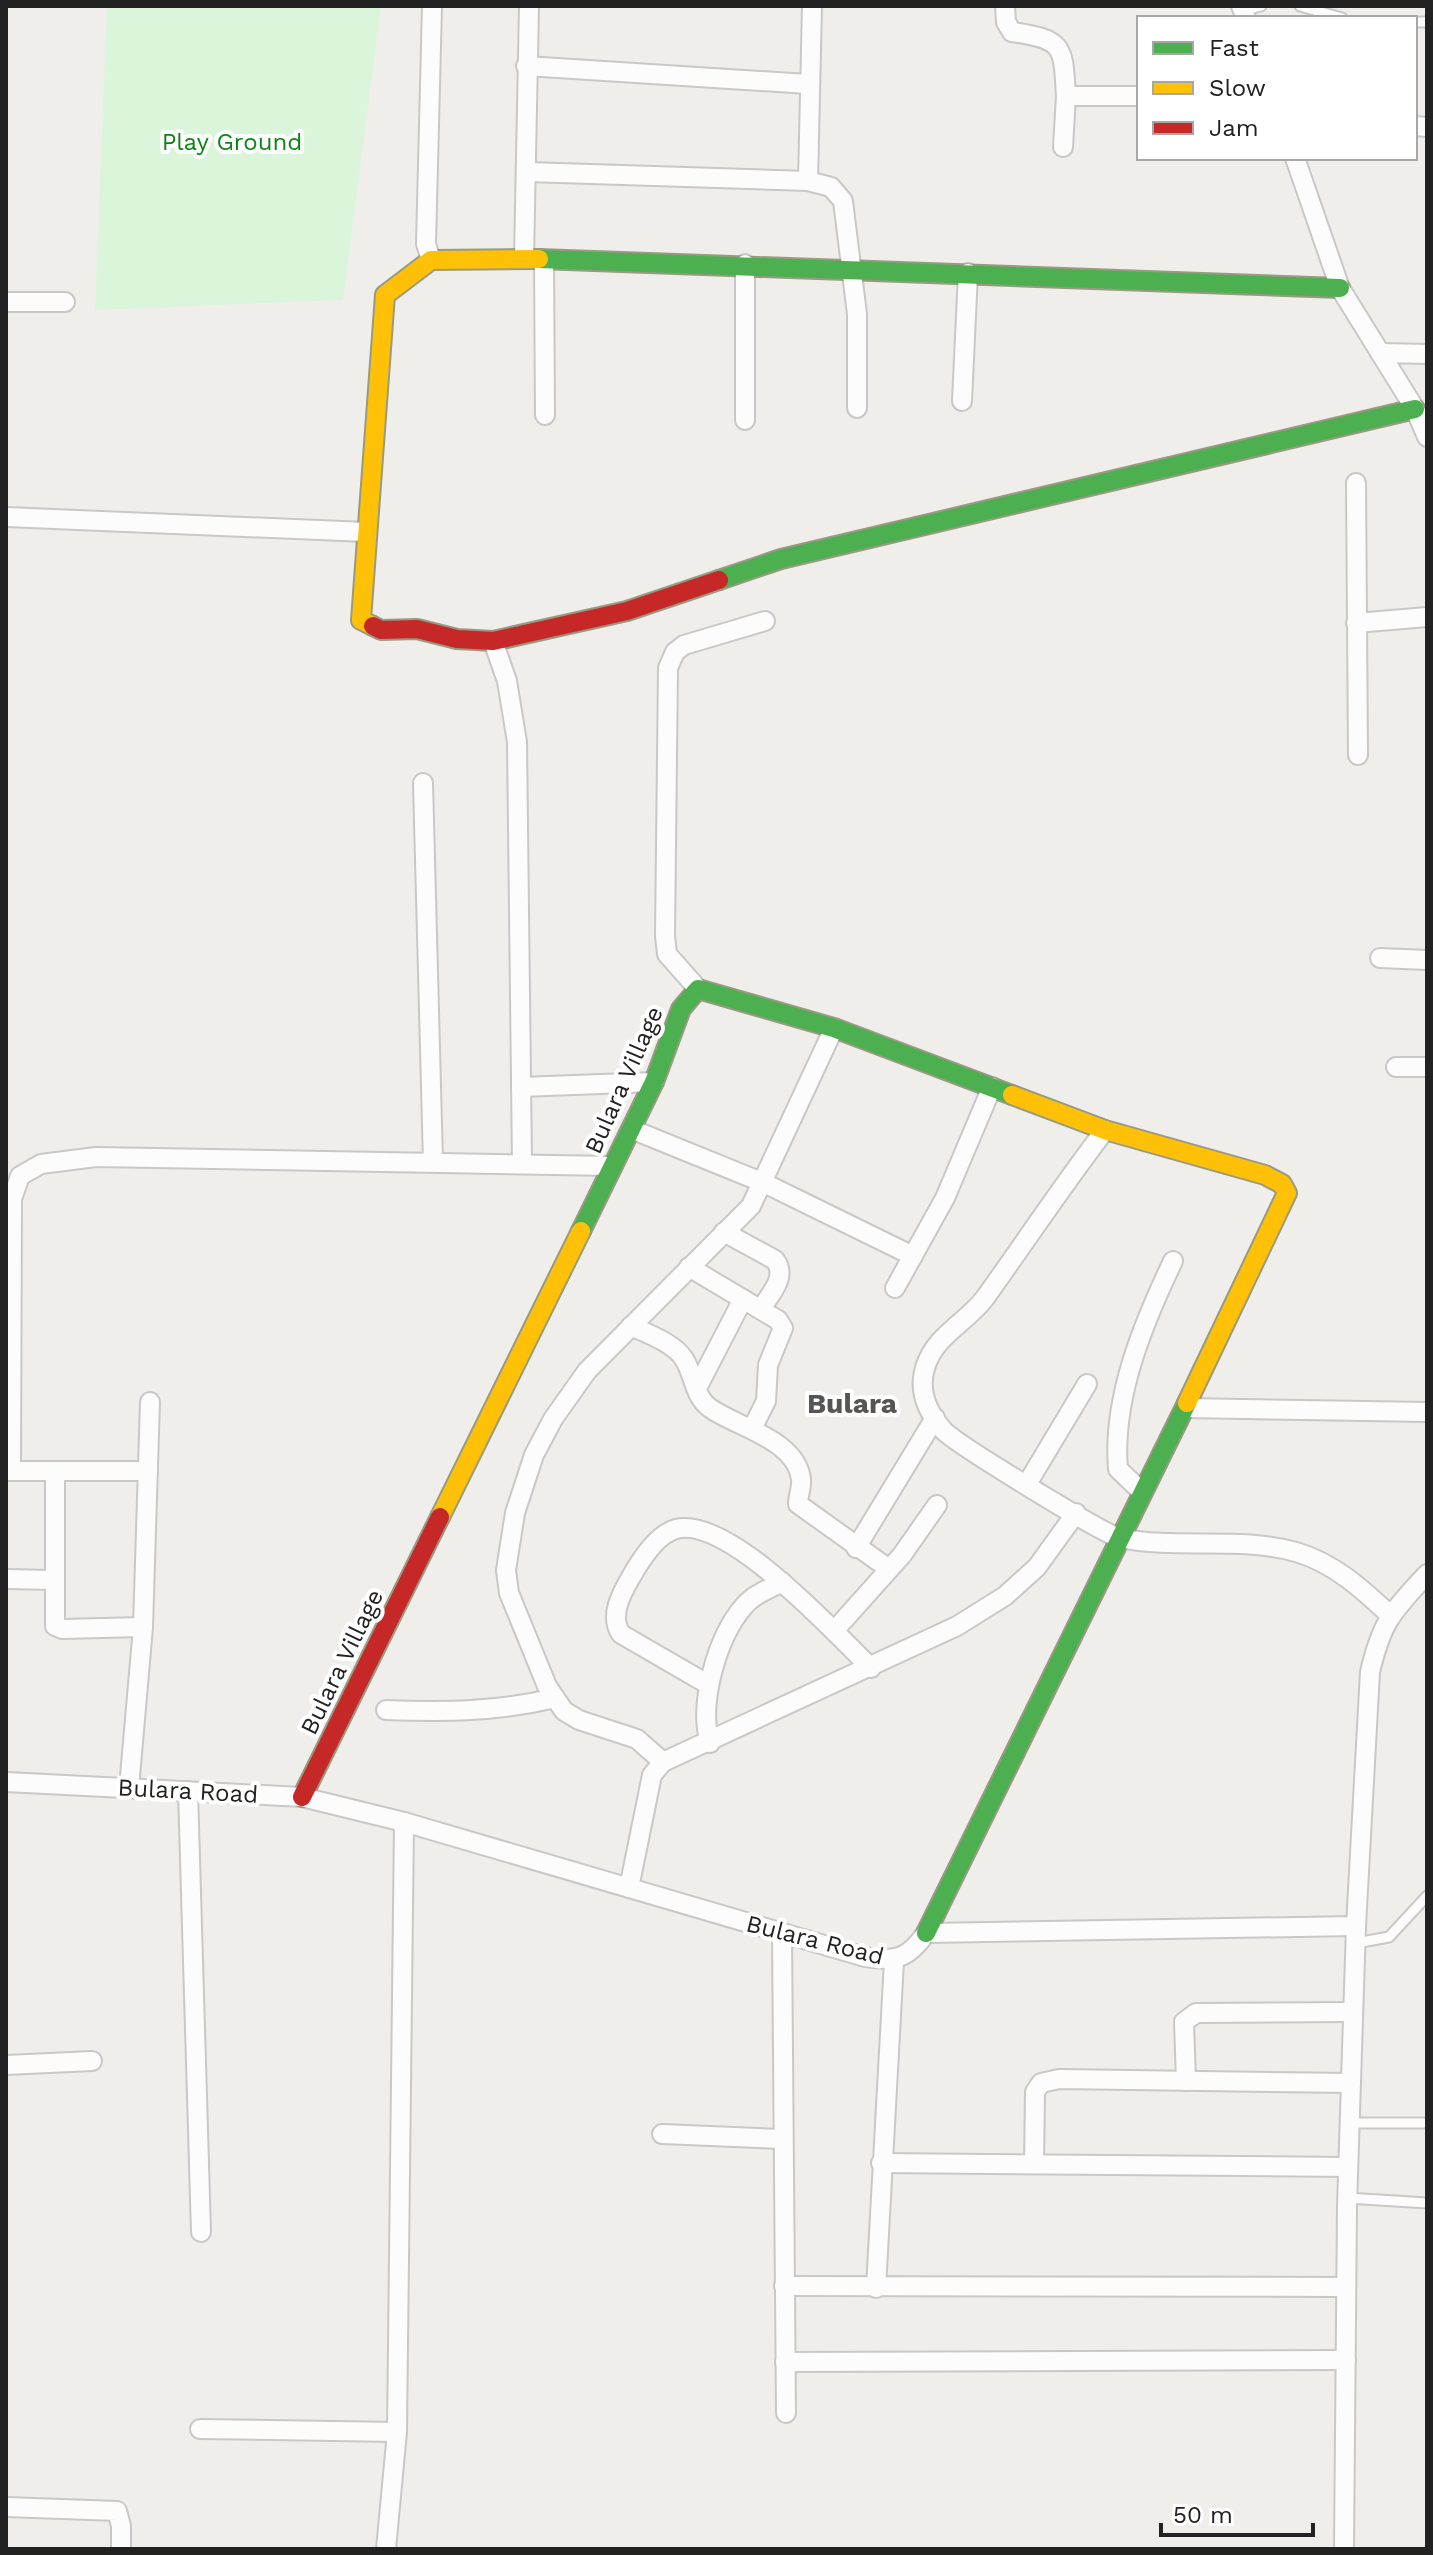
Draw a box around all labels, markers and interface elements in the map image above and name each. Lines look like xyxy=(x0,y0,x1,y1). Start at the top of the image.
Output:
legend xyxy=(1137,16,1417,160)
text: Fast xyxy=(1209,34,1259,62)
text: Slow xyxy=(1209,74,1266,102)
text: Jam xyxy=(1209,114,1259,142)
park label: Play Ground xyxy=(162,128,302,156)
street label: Bulara Village xyxy=(579,1002,669,1158)
district label: Bulara xyxy=(807,1387,898,1420)
street label: Bulara Village xyxy=(295,1585,389,1739)
street label: Bulara Road xyxy=(117,1773,259,1809)
street label: Bulara Road xyxy=(743,1909,887,1971)
scale bar xyxy=(1161,2487,1313,2537)
text: 50 m xyxy=(1173,2501,1233,2529)

